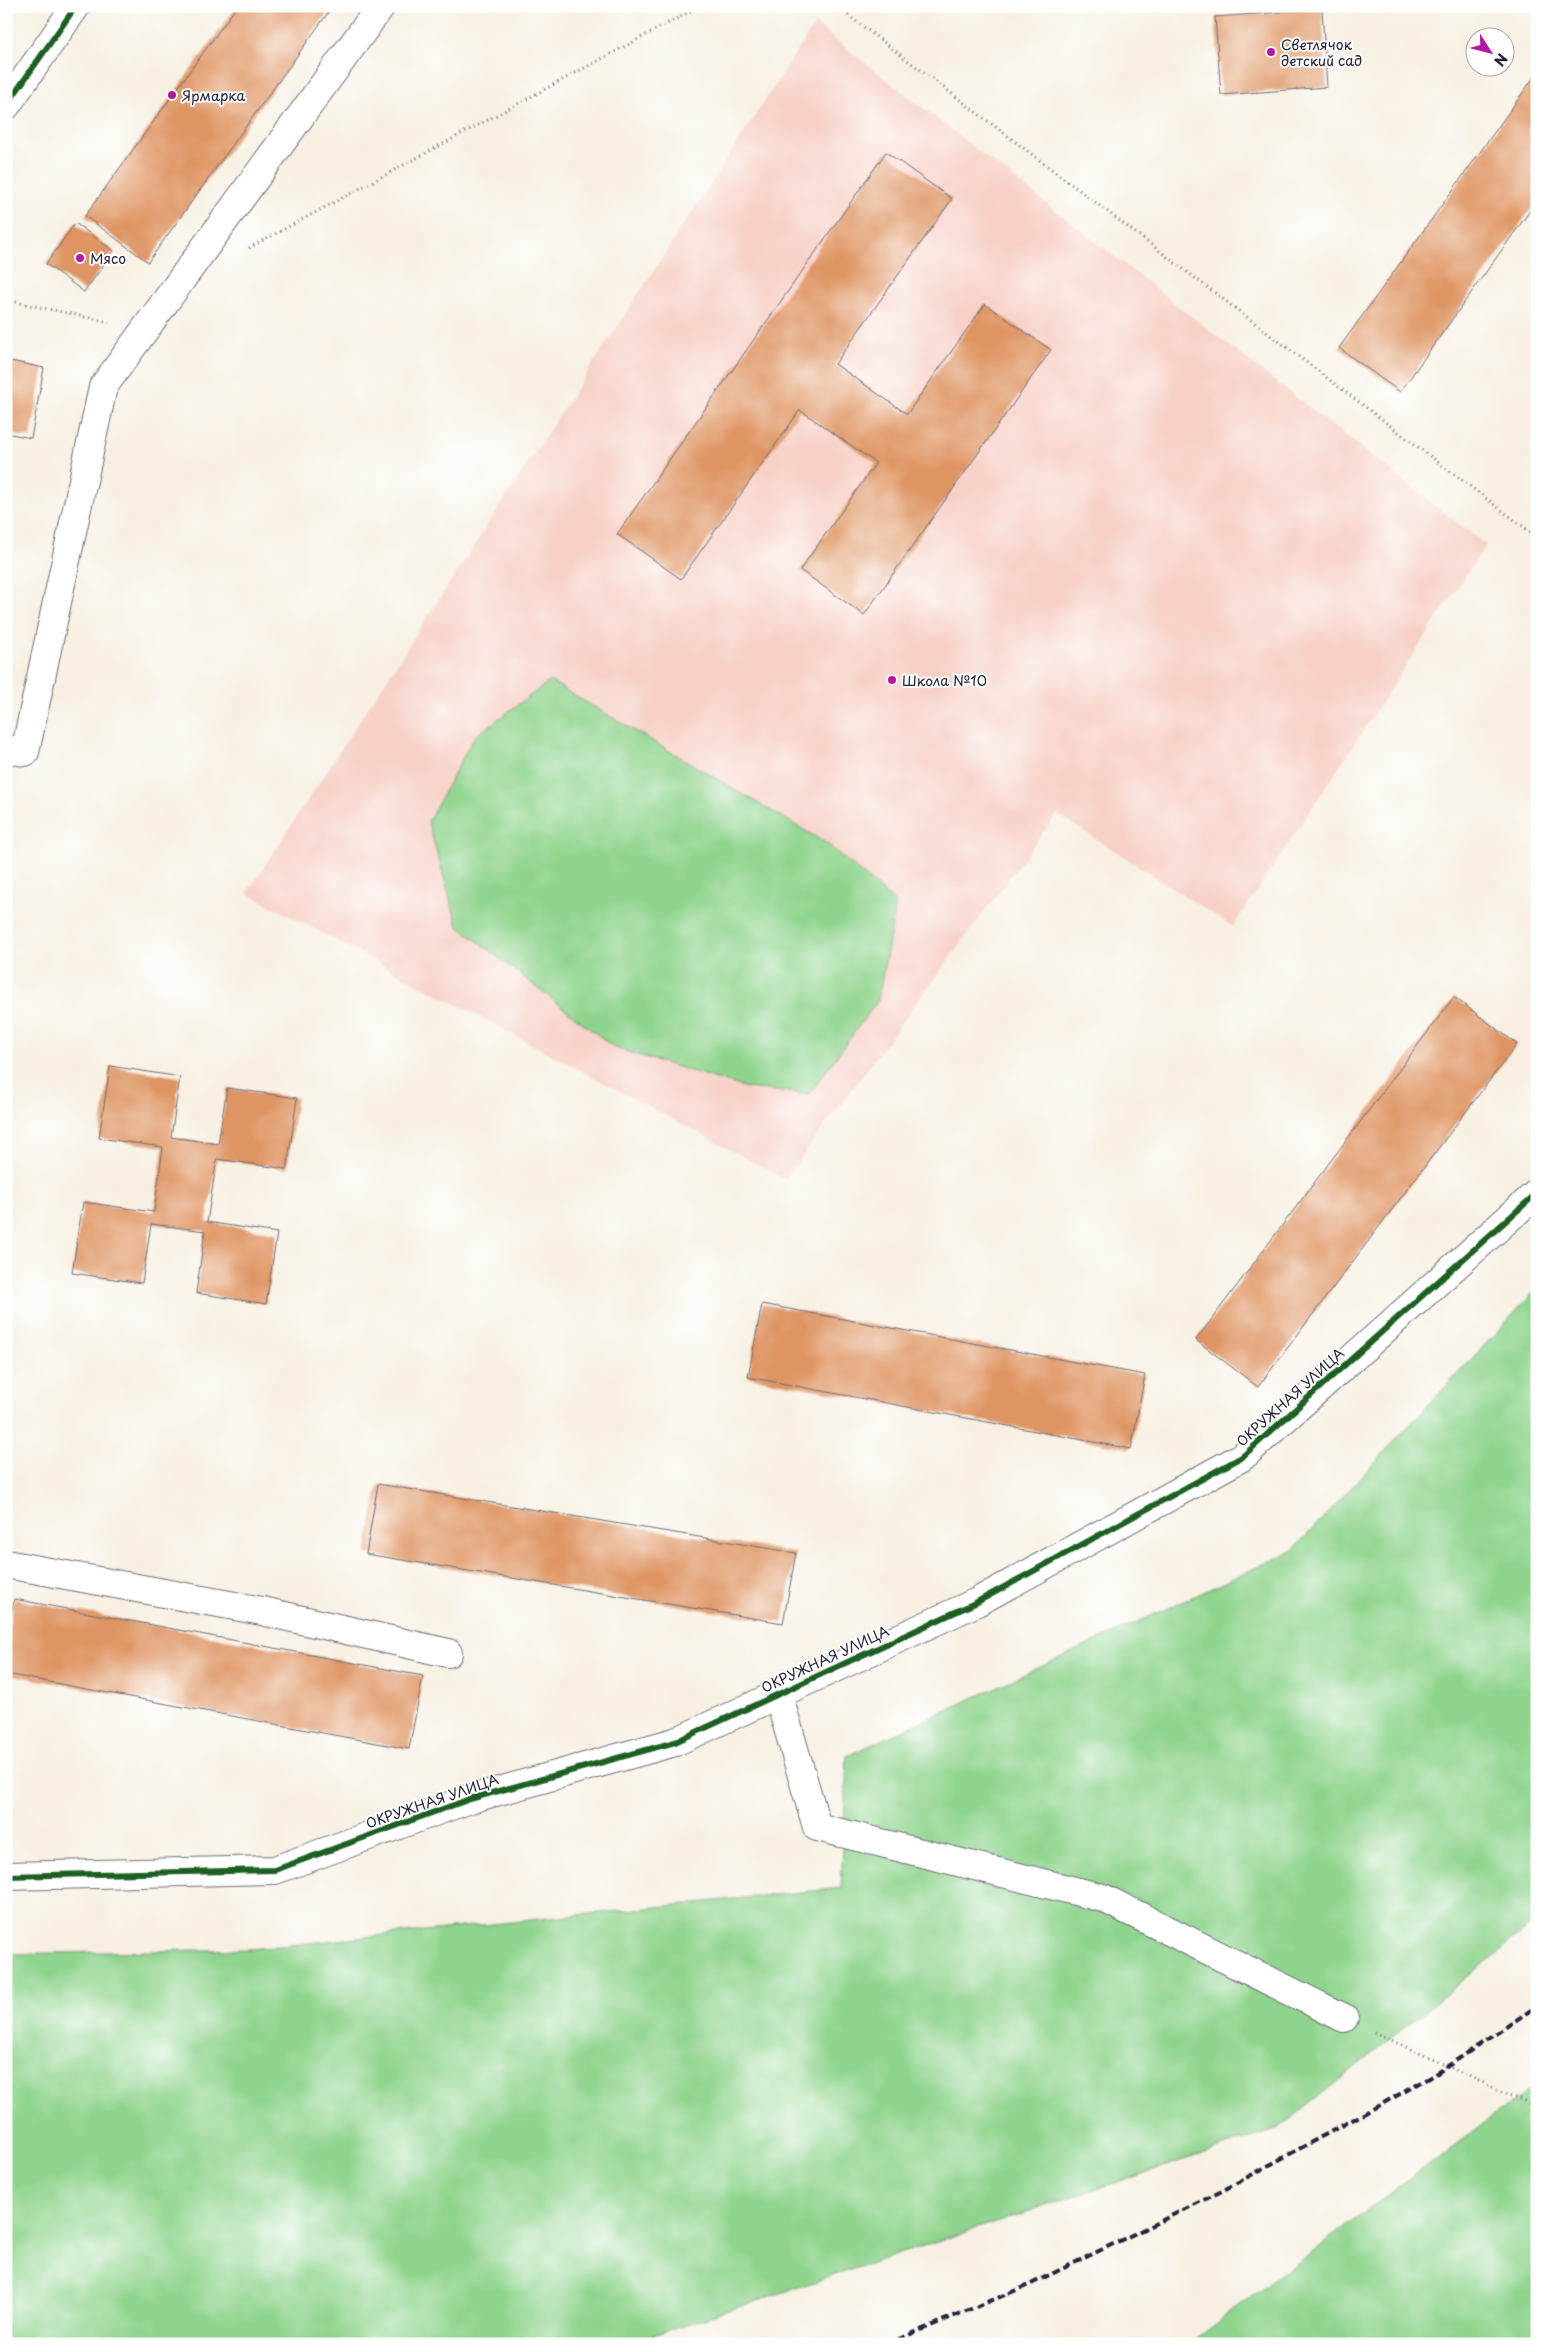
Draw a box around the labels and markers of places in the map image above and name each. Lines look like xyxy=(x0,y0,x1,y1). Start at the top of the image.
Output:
place label: Светлячок детский сад xyxy=(1281,34,1362,71)
marker: Светлячок детский сад xyxy=(1265,46,1277,58)
place label: Ярмарка xyxy=(182,85,246,106)
marker: Ярмарка xyxy=(166,89,178,101)
place label: Мясо xyxy=(90,248,126,269)
marker: Мясо xyxy=(74,252,86,264)
place label: Школа №10 xyxy=(902,670,987,691)
marker: Школа №10 xyxy=(886,674,898,686)

